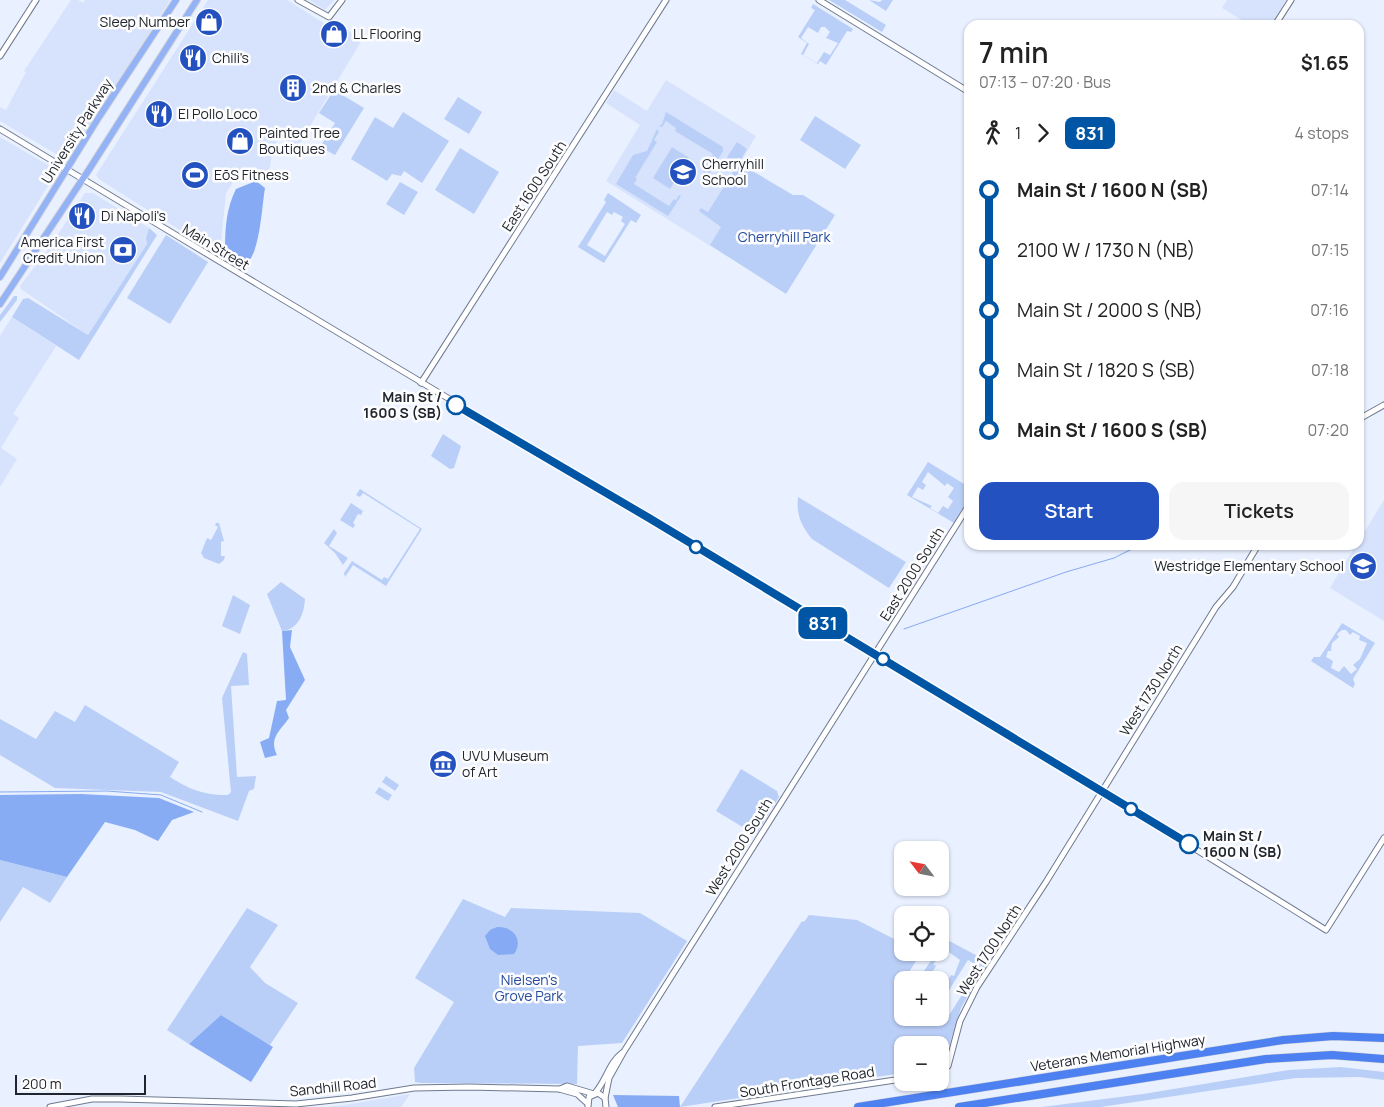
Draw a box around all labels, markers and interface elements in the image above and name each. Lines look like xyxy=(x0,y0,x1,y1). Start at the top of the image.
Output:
shop icon: Sleep Number xyxy=(194,7,224,37)
place label: Sleep Number xyxy=(100,12,190,31)
shop icon: LL Flooring xyxy=(319,19,349,49)
place label: LL Flooring xyxy=(353,24,421,43)
text: 7 min xyxy=(979,33,1049,71)
restaurant icon: Chili's xyxy=(178,43,208,73)
place label: Chili's xyxy=(212,48,249,67)
text: $1.65 xyxy=(1301,50,1349,76)
text: 07:13 – 07:20 · Bus xyxy=(979,71,1111,93)
building icon: 2nd & Charles xyxy=(278,73,308,103)
street label: University Parkway xyxy=(37,74,117,187)
place label: 2nd & Charles xyxy=(312,78,401,97)
restaurant icon: El Pollo Loco xyxy=(144,99,174,129)
place label: El Pollo Loco xyxy=(178,104,258,123)
icon: walk xyxy=(979,119,1007,147)
icon: forward xyxy=(1029,119,1057,147)
text: 831 xyxy=(1075,121,1105,145)
text: 1 xyxy=(1015,122,1021,144)
text: 4 stops xyxy=(1295,122,1349,144)
place label: Painted Tree Boutiques xyxy=(259,123,340,158)
shop icon: Painted Tree Boutiques xyxy=(225,126,255,156)
street label: East 1600 South xyxy=(497,137,570,235)
place label: Cherryhill School xyxy=(702,154,764,189)
school or university icon: Cherryhill School xyxy=(668,157,698,187)
sports icon: EōS Fitness xyxy=(180,160,210,190)
place label: EōS Fitness xyxy=(214,165,289,184)
text: Main St / 1600 N (SB) xyxy=(1017,177,1210,203)
text: 07:14 xyxy=(1311,179,1349,201)
restaurant icon: Di Napoli's xyxy=(67,201,97,231)
place label: Di Napoli's xyxy=(101,206,166,225)
street label: Main Street xyxy=(179,219,254,274)
park label: Cherryhill Park xyxy=(738,227,831,246)
place label: America First Credit Union xyxy=(20,232,104,267)
bank icon: America First Credit Union xyxy=(108,235,138,265)
text: 2100 W / 1730 N (NB) xyxy=(1017,237,1195,263)
text: 07:15 xyxy=(1311,239,1349,261)
text: Main St / 2000 S (NB) xyxy=(1017,297,1203,323)
text: 07:16 xyxy=(1310,299,1349,321)
text: Main St / 1820 S (SB) xyxy=(1017,357,1196,383)
text: 07:18 xyxy=(1311,359,1349,381)
place label: Main St / 1600 S (SB) xyxy=(363,387,442,422)
marker: Main St / 1600 S (SB) xyxy=(446,395,466,415)
text: Main St / 1600 S (SB) xyxy=(1017,417,1208,443)
text: 07:20 xyxy=(1308,419,1349,441)
button: Start xyxy=(979,482,1159,540)
button: Tickets xyxy=(1169,482,1349,540)
street label: East 2000 South xyxy=(875,523,948,624)
unlabelled marker xyxy=(689,540,703,554)
school or university icon: Westridge Elementary School xyxy=(1348,551,1378,581)
place label: Westridge Elementary School xyxy=(1154,556,1344,575)
line badge: 831 xyxy=(794,607,852,639)
text: 831 xyxy=(808,611,838,635)
street label: West 1730 North xyxy=(1115,640,1186,739)
unlabelled marker xyxy=(876,652,890,666)
place label: UVU Museum of Art xyxy=(462,746,549,781)
museum icon: UVU Museum of Art xyxy=(428,749,458,779)
street label: West 2000 South xyxy=(701,794,776,899)
unlabelled marker xyxy=(1124,802,1138,816)
place label: Main St / 1600 N (SB) xyxy=(1203,826,1283,861)
marker: Main St / 1600 N (SB) xyxy=(1179,834,1199,854)
north arrow xyxy=(894,841,949,896)
map controls xyxy=(894,841,949,1091)
street label: West 1700 North xyxy=(952,900,1025,999)
button: locate xyxy=(894,906,949,961)
park label: Nielsen's Grove Park xyxy=(495,970,564,1005)
button: + xyxy=(894,971,949,1026)
street label: Veterans Memorial Highway xyxy=(1029,1029,1207,1076)
button: − xyxy=(894,1036,949,1091)
street label: South Frontage Road xyxy=(738,1061,876,1102)
scale bar xyxy=(15,1072,146,1095)
street label: Sandhill Road xyxy=(289,1073,377,1101)
text: 200 m xyxy=(22,1074,62,1093)

